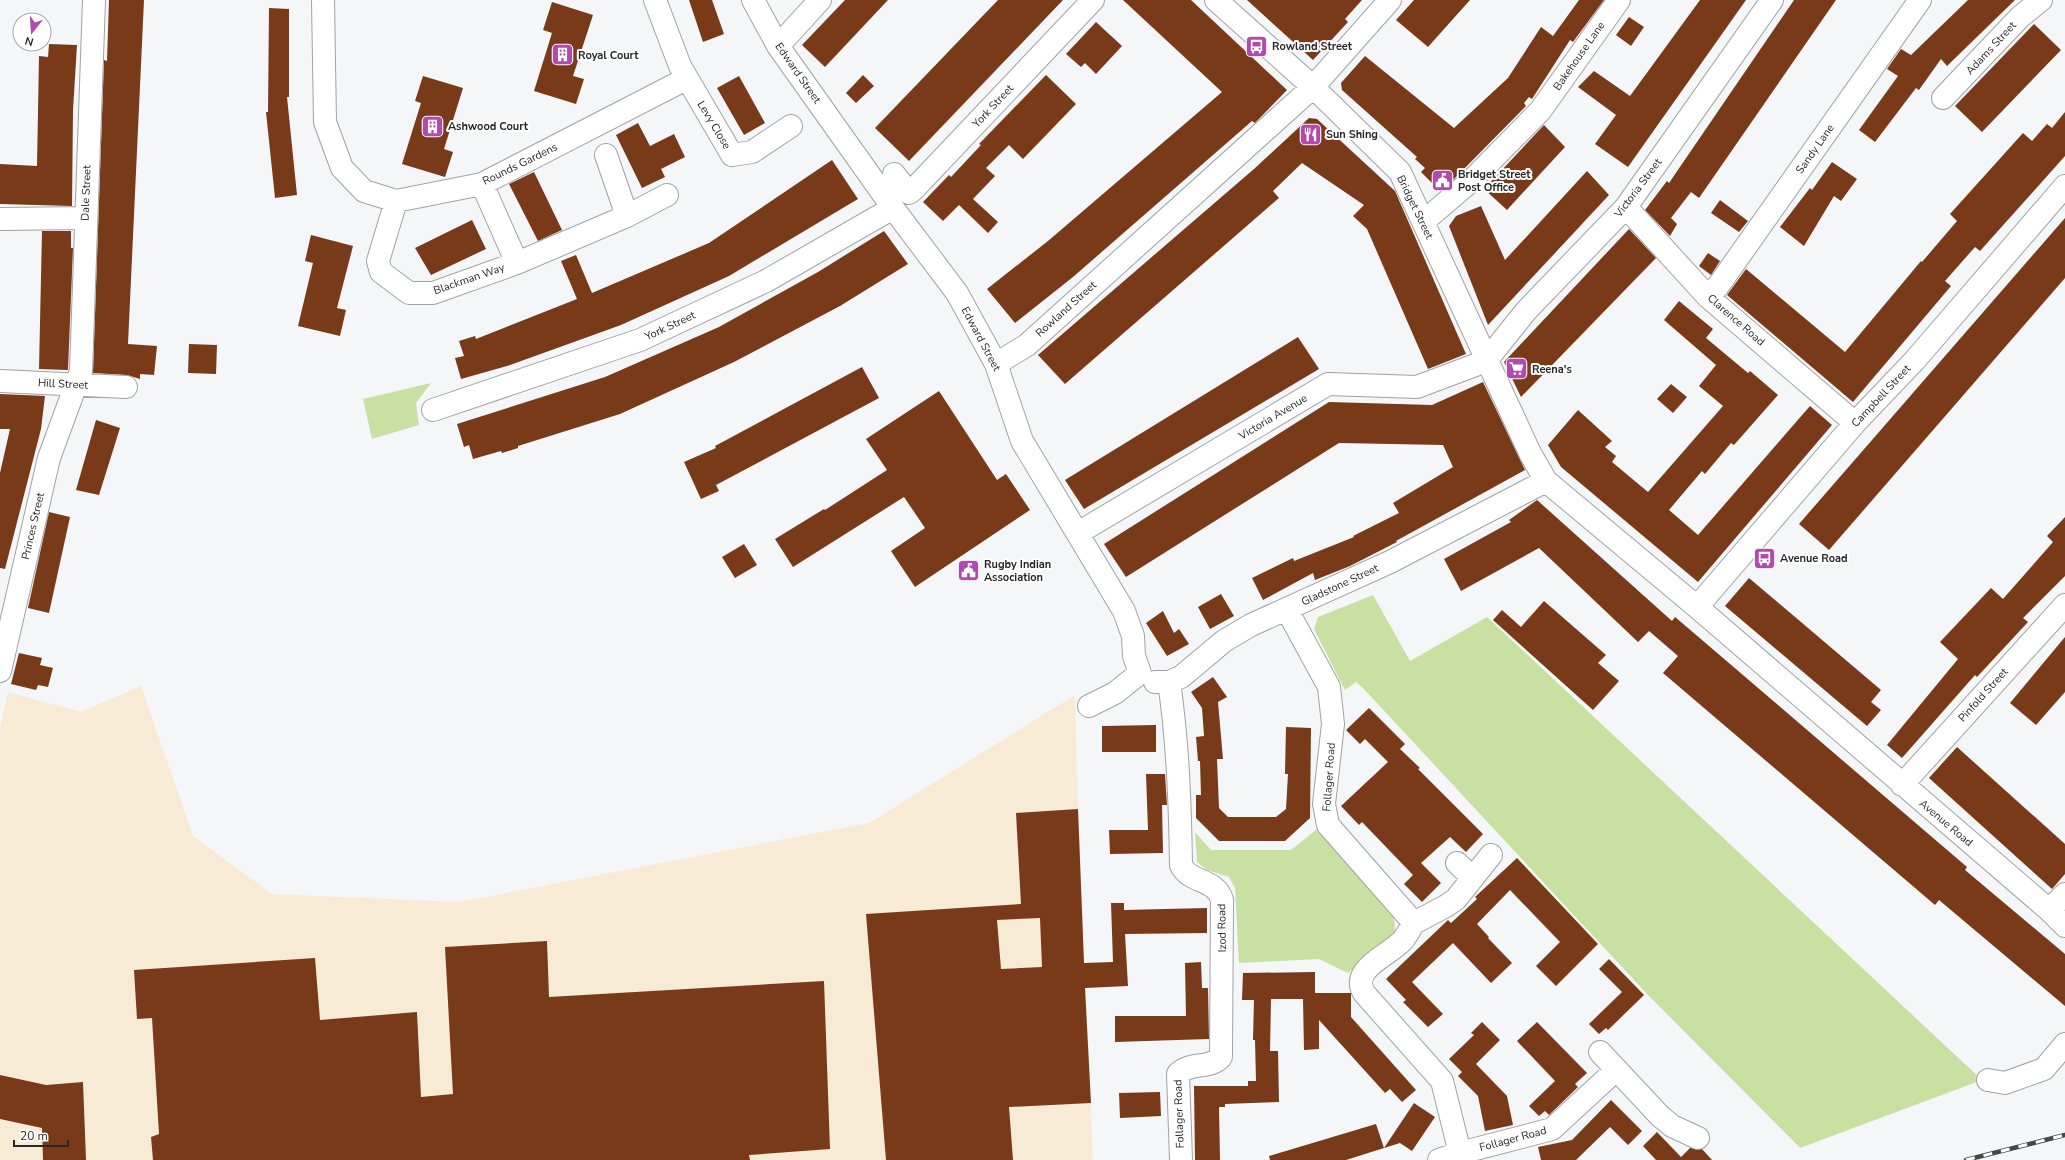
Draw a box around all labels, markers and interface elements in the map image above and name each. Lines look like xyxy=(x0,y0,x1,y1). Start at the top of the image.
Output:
north arrow xyxy=(12,12,52,52)
street label: Bakehouse Lane xyxy=(1550,18,1608,93)
street label: Adams Street xyxy=(1962,18,2020,78)
text: N xyxy=(23,33,35,49)
bus stop icon: Rowland Street xyxy=(1243,33,1269,59)
place label: Rowland Street xyxy=(1272,39,1353,54)
street label: Edward Street xyxy=(772,40,825,106)
building icon: Royal Court xyxy=(550,42,576,68)
place label: Royal Court xyxy=(578,48,639,63)
street label: York Street xyxy=(968,81,1017,132)
street label: Levy Close xyxy=(694,98,734,152)
building icon: Ashwood Court xyxy=(419,113,445,139)
place label: Ashwood Court xyxy=(448,119,529,134)
restaurant icon: Sun Shing xyxy=(1297,121,1323,147)
street label: Sandy Lane xyxy=(1792,121,1838,177)
place label: Sun Shing xyxy=(1326,127,1378,142)
street label: Rounds Gardens xyxy=(480,139,560,189)
street label: Victoria Street xyxy=(1610,155,1665,221)
street label: Dale Street xyxy=(78,165,94,221)
public building icon: Bridget Street Post Office xyxy=(1429,167,1455,193)
place label: Bridget Street Post Office xyxy=(1458,167,1531,195)
street label: Bridget Street xyxy=(1393,173,1437,242)
street label: Blackman Way xyxy=(431,260,507,298)
street label: Rowland Street xyxy=(1032,278,1100,340)
street label: Clarence Road xyxy=(1704,291,1768,349)
street label: Edward Street xyxy=(958,304,1004,374)
street label: York Street xyxy=(641,308,698,345)
supermarket icon: Reena's xyxy=(1503,356,1529,382)
street label: Campbell Street xyxy=(1848,361,1914,431)
place label: Reena's xyxy=(1532,362,1572,377)
street label: Hill Street xyxy=(38,375,89,393)
street label: Victoria Avenue xyxy=(1235,390,1310,444)
street label: Princes Street xyxy=(18,491,48,561)
bus stop icon: Avenue Road xyxy=(1752,545,1778,571)
place label: Avenue Road xyxy=(1780,551,1848,566)
public building icon: Rugby Indian Association xyxy=(956,557,982,583)
place label: Rugby Indian Association xyxy=(984,557,1051,585)
street label: Gladstone Street xyxy=(1299,560,1381,609)
street label: Pinfold Street xyxy=(1955,665,2011,725)
street label: Follager Road xyxy=(1319,742,1339,812)
street label: Avenue Road xyxy=(1916,796,1976,850)
street label: Izod Road xyxy=(1214,903,1230,953)
street label: Follager Road xyxy=(1170,1079,1188,1149)
scale bar xyxy=(14,1122,68,1148)
street label: Follager Road xyxy=(1478,1123,1548,1155)
text: 20 m xyxy=(20,1128,48,1144)

